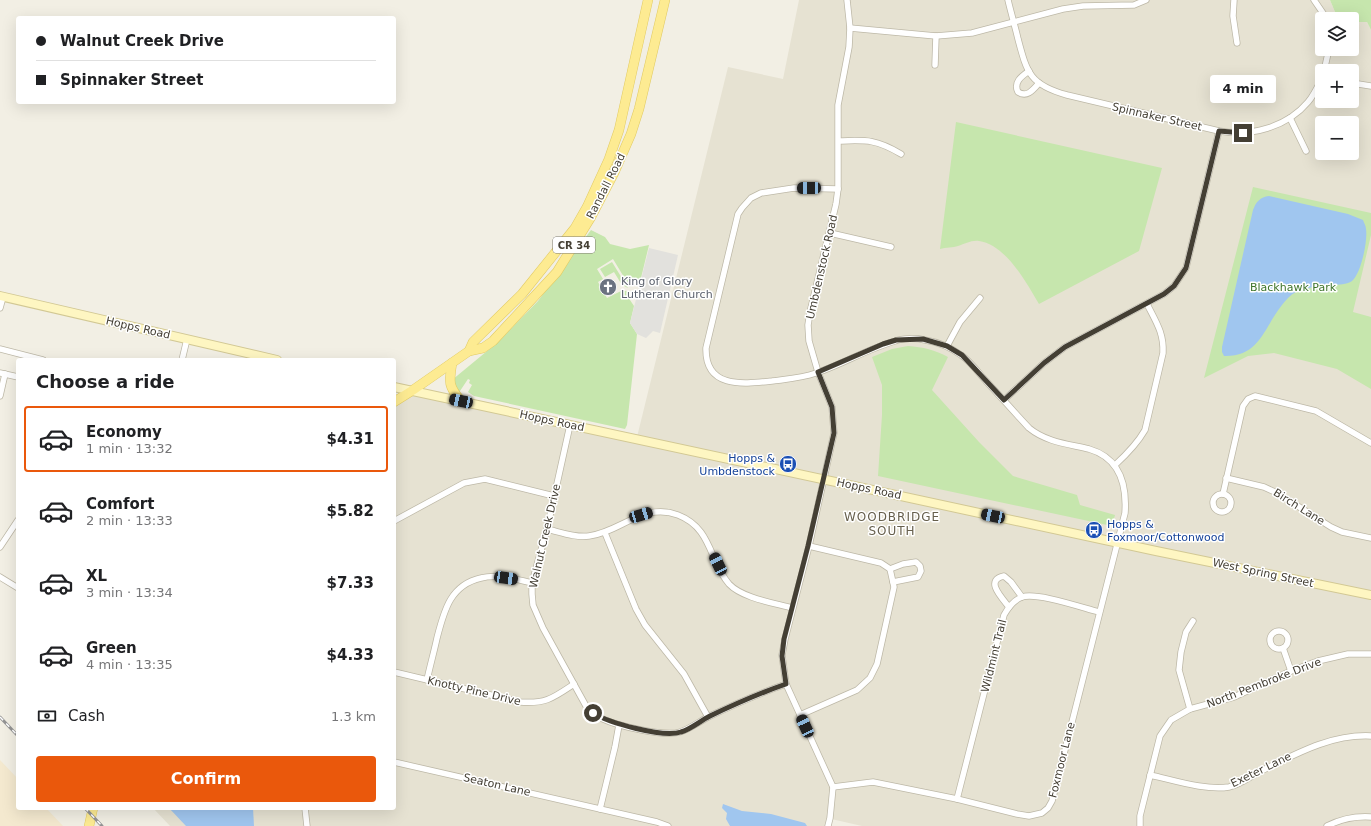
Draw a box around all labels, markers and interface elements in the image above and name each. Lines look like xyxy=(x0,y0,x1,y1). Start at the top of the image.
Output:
map controls xyxy=(1315,12,1359,160)
button: layers xyxy=(1315,12,1359,56)
text: Walnut Creek Drive xyxy=(60,32,224,50)
button: + xyxy=(1315,64,1359,108)
text: Spinnaker Street xyxy=(60,71,203,89)
callout: 4 min xyxy=(1210,75,1276,103)
text: 4 min xyxy=(1223,81,1263,96)
street label: Spinnaker Street xyxy=(1111,100,1204,134)
button: − xyxy=(1315,116,1359,160)
route end xyxy=(1234,124,1252,142)
street label: Randall Road xyxy=(584,151,628,221)
car xyxy=(797,182,821,194)
street label: Umbdenstock Road xyxy=(804,214,840,320)
road number: CR 34 xyxy=(553,237,595,253)
place label: King of Glory Lutheran Church xyxy=(621,275,713,301)
church icon: King of Glory Lutheran Church xyxy=(598,277,618,297)
park label: Blackhawk Park xyxy=(1250,281,1337,294)
street label: Hopps Road xyxy=(104,314,172,342)
text: Choose a ride xyxy=(36,371,175,392)
car xyxy=(448,393,474,409)
street label: Hopps Road xyxy=(518,408,586,434)
icon: car xyxy=(38,421,74,457)
text: Economy xyxy=(86,423,162,441)
text: $4.31 xyxy=(327,430,374,448)
text: 1 min · 13:32 xyxy=(86,441,173,456)
place label: Hopps & Umbdenstock xyxy=(699,452,776,478)
bus stop icon: Hopps & Umbdenstock xyxy=(778,454,798,474)
street label: Hopps Road xyxy=(835,476,903,502)
street label: Walnut Creek Drive xyxy=(527,482,563,589)
street label: Birch Lane xyxy=(1271,486,1327,528)
icon: car xyxy=(38,493,74,529)
text: Comfort xyxy=(86,495,154,513)
text: $5.82 xyxy=(327,502,374,520)
car xyxy=(628,506,654,524)
car xyxy=(980,508,1006,524)
district label: WOODBRIDGE SOUTH xyxy=(844,510,940,538)
text: 2 min · 13:33 xyxy=(86,513,173,528)
place label: Hopps & Foxmoor/Cottonwood xyxy=(1107,518,1224,544)
bus stop icon: Hopps & Foxmoor/Cottonwood xyxy=(1084,520,1104,540)
car xyxy=(707,551,729,577)
street label: West Spring Street xyxy=(1211,556,1315,590)
icon: car xyxy=(38,565,74,601)
text: XL xyxy=(86,567,107,585)
car xyxy=(493,570,519,586)
text: $7.33 xyxy=(327,574,374,592)
text: 3 min · 13:34 xyxy=(86,585,173,600)
street label: Wildmint Trail xyxy=(979,618,1009,694)
icon: car xyxy=(38,637,74,673)
text: Green xyxy=(86,639,137,657)
text: $4.33 xyxy=(327,646,374,664)
street label: North Pembroke Drive xyxy=(1205,655,1323,711)
text: 4 min · 13:35 xyxy=(86,657,173,672)
street label: Knotty Pine Drive xyxy=(426,674,522,708)
route start xyxy=(584,704,602,722)
icon: cash xyxy=(36,705,58,727)
text: Cash xyxy=(68,707,105,725)
text: 1.3 km xyxy=(331,709,376,724)
car xyxy=(794,713,816,739)
street label: Foxmoor Lane xyxy=(1046,721,1078,799)
street label: Exeter Lane xyxy=(1229,750,1294,790)
button: Confirm xyxy=(36,756,376,802)
street label: Seaton Lane xyxy=(462,771,532,799)

